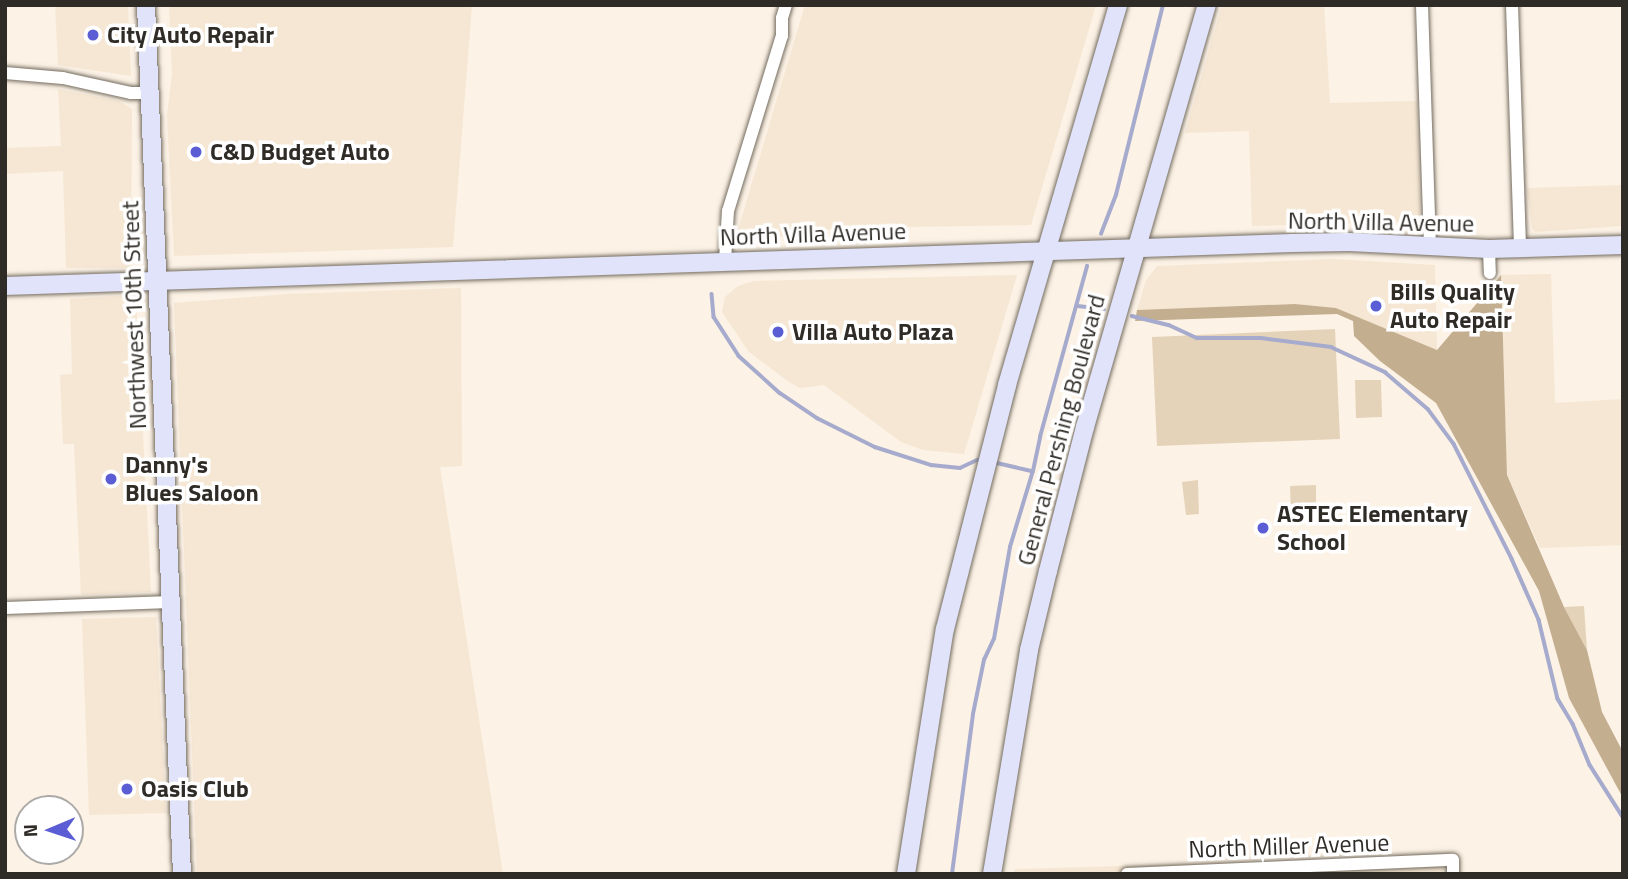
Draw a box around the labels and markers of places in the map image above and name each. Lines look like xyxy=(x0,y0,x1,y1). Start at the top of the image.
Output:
place label: City Auto Repair xyxy=(107,21,274,49)
marker: City Auto Repair xyxy=(85,27,101,43)
place label: C&D Budget Auto xyxy=(210,138,390,166)
marker: C&D Budget Auto xyxy=(188,144,204,160)
place label: Bills Quality Auto Repair xyxy=(1390,278,1515,334)
marker: Bills Quality Auto Repair xyxy=(1368,298,1384,314)
place label: Villa Auto Plaza xyxy=(792,318,954,346)
marker: Villa Auto Plaza xyxy=(770,324,786,340)
place label: Danny's Blues Saloon xyxy=(125,451,259,507)
marker: Danny's Blues Saloon xyxy=(103,471,119,487)
place label: ASTEC Elementary School xyxy=(1277,500,1468,556)
marker: ASTEC Elementary School xyxy=(1255,520,1271,536)
place label: Oasis Club xyxy=(141,775,249,803)
marker: Oasis Club xyxy=(119,781,135,797)

